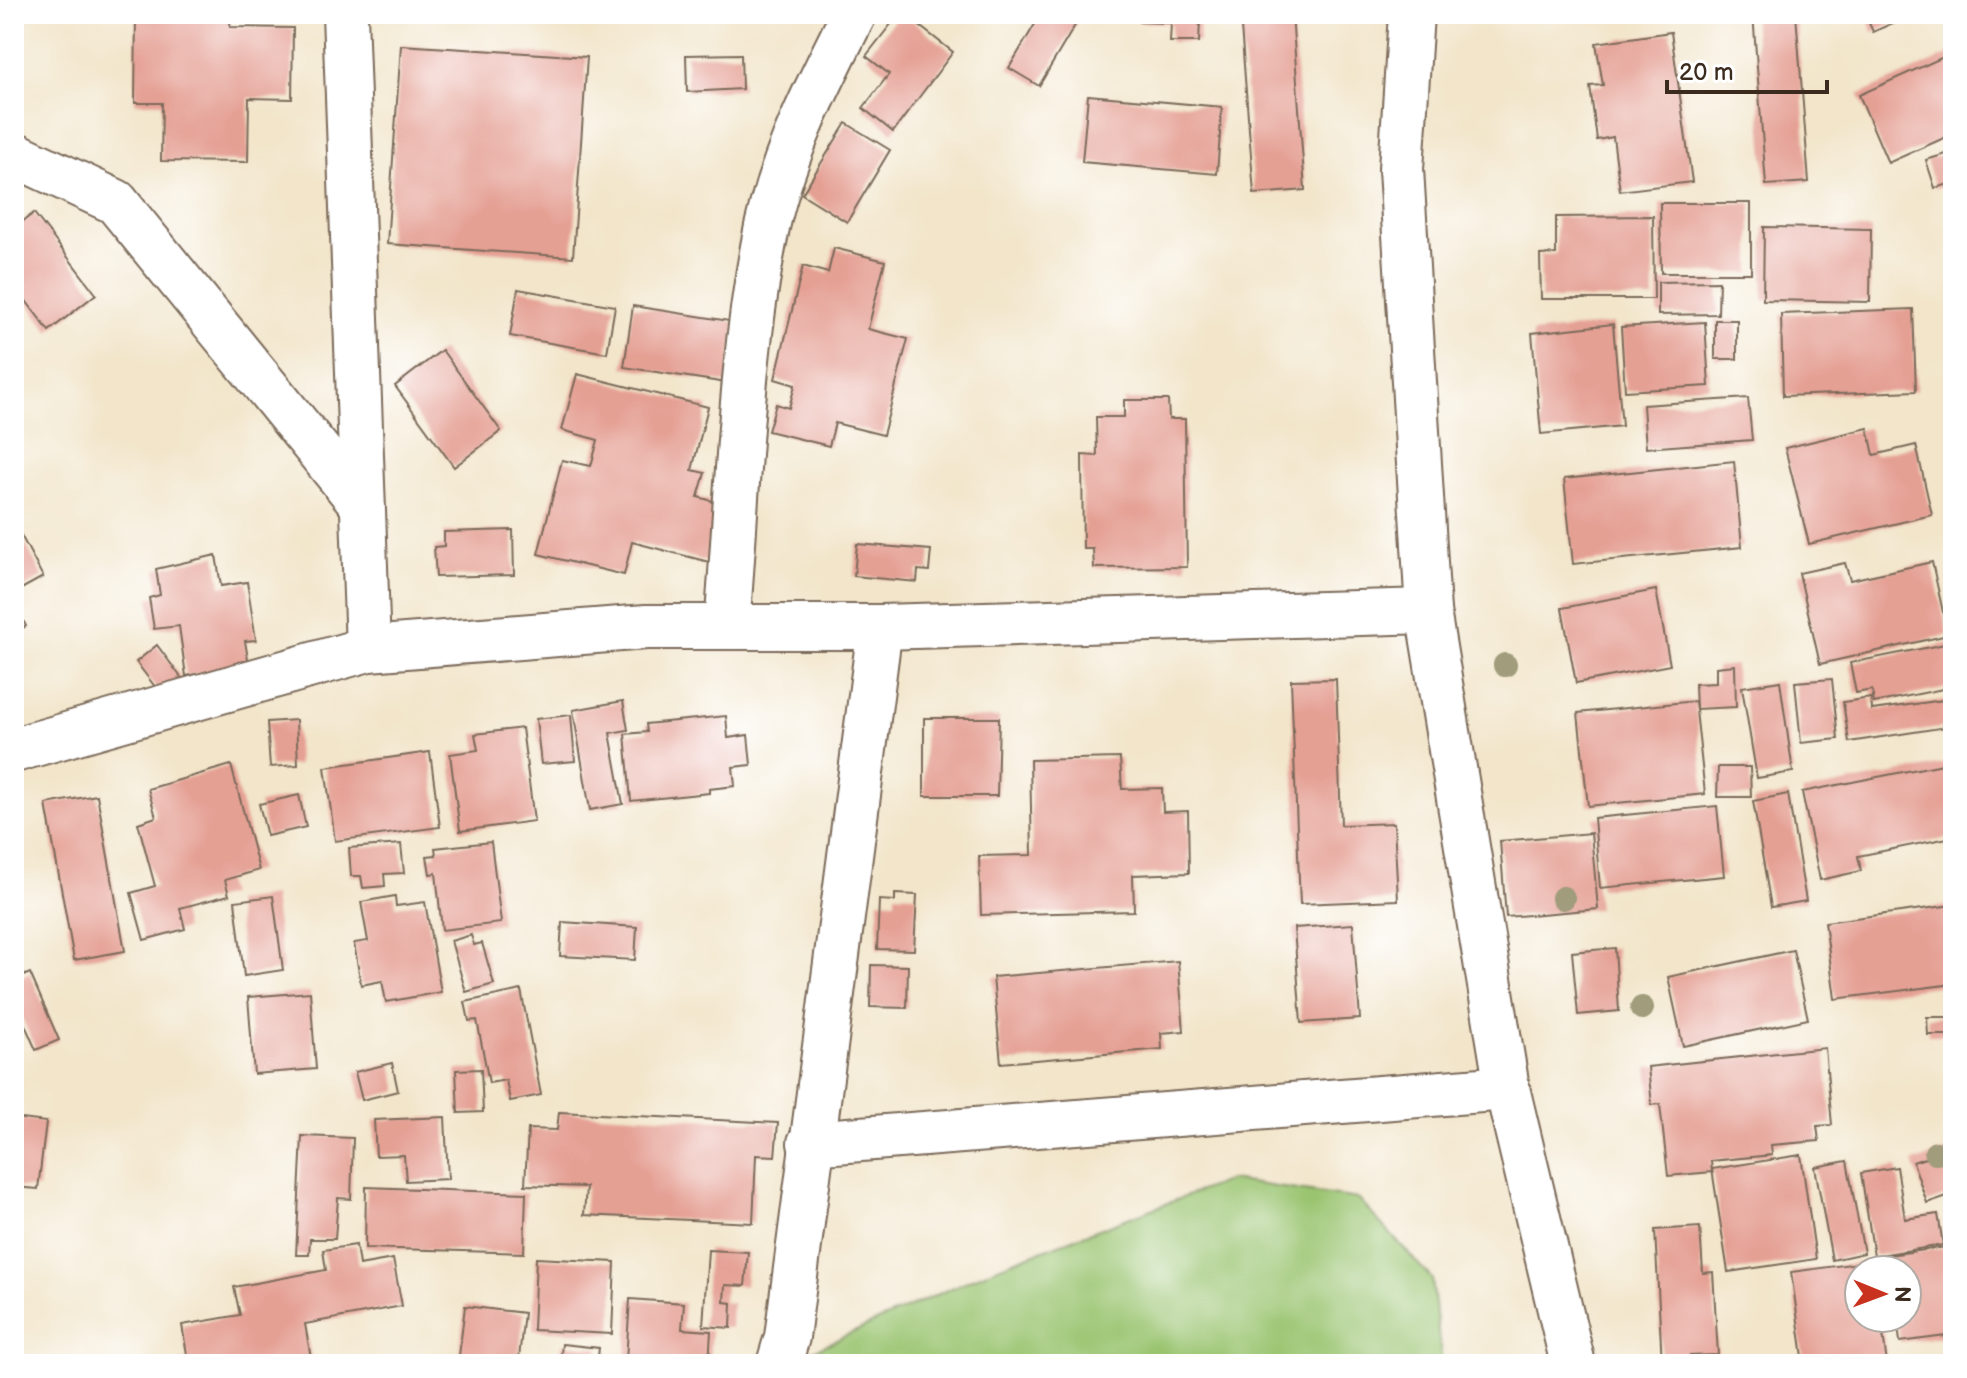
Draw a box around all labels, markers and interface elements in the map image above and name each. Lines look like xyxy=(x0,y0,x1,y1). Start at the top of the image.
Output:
scale bar xyxy=(1667,44,1827,94)
text: 20 m xyxy=(1679,58,1734,87)
north arrow xyxy=(1843,1254,1923,1334)
text: N xyxy=(1888,1286,1915,1303)

